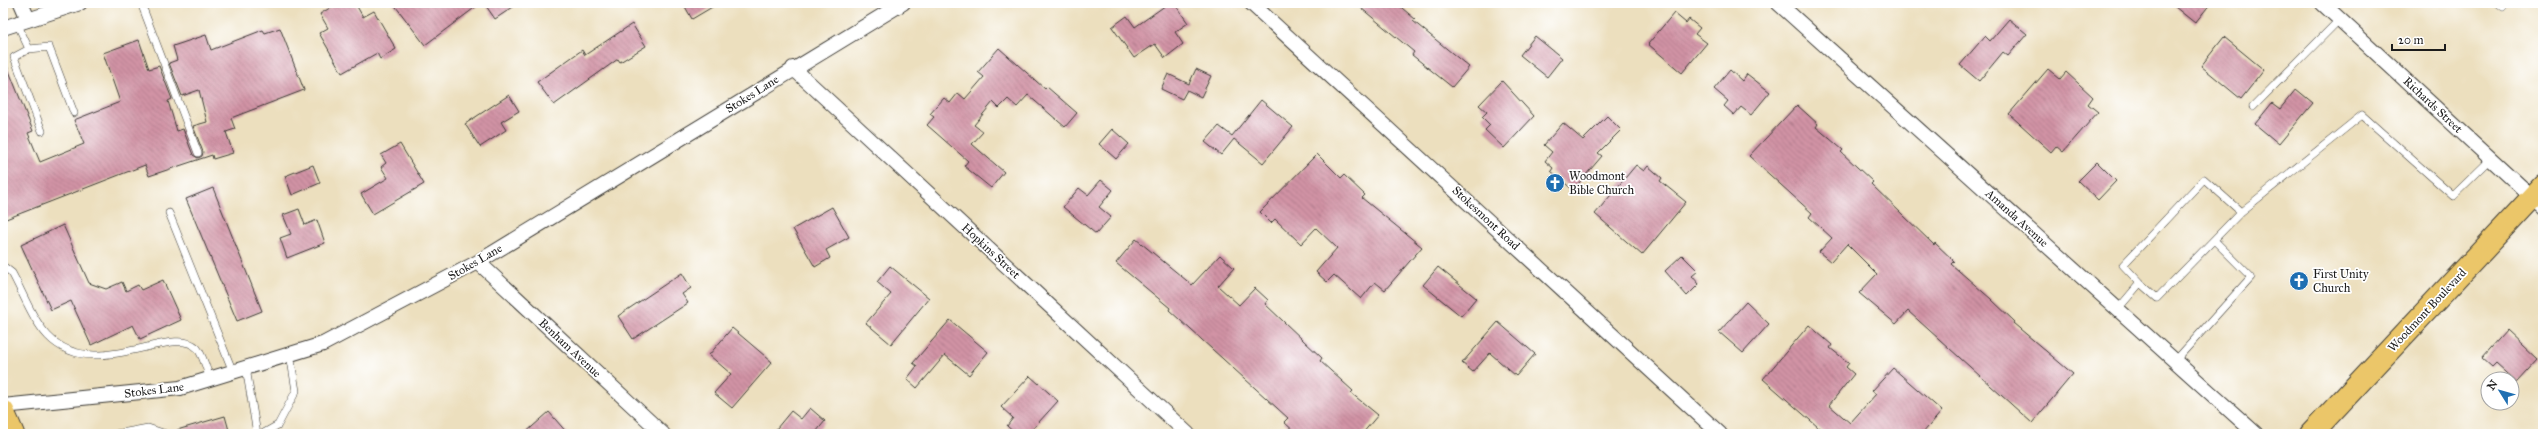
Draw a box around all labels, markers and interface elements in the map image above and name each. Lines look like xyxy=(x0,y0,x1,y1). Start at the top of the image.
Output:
scale bar xyxy=(2392,26,2445,52)
text: 20 m xyxy=(2398,33,2424,47)
street label: Stokes Lane xyxy=(723,72,781,116)
street label: Richards Street xyxy=(2401,74,2466,136)
place label: Woodmont Bible Church xyxy=(1569,169,1634,197)
church icon: Woodmont Bible Church xyxy=(1544,172,1566,194)
street label: Stokesmont Road xyxy=(1449,183,1523,253)
street label: Amanda Avenue xyxy=(1982,186,2051,250)
street label: Hopkins Street xyxy=(959,220,1024,282)
street label: Stokes Lane xyxy=(445,241,505,283)
street label: Woodmont Boulevard xyxy=(2385,266,2469,354)
place label: First Unity Church xyxy=(2313,267,2369,295)
church icon: First Unity Church xyxy=(2288,270,2310,292)
street label: Benham Avenue xyxy=(536,316,604,380)
north arrow xyxy=(2480,371,2520,411)
text: N xyxy=(2484,377,2501,393)
street label: Stokes Lane xyxy=(123,379,185,401)

